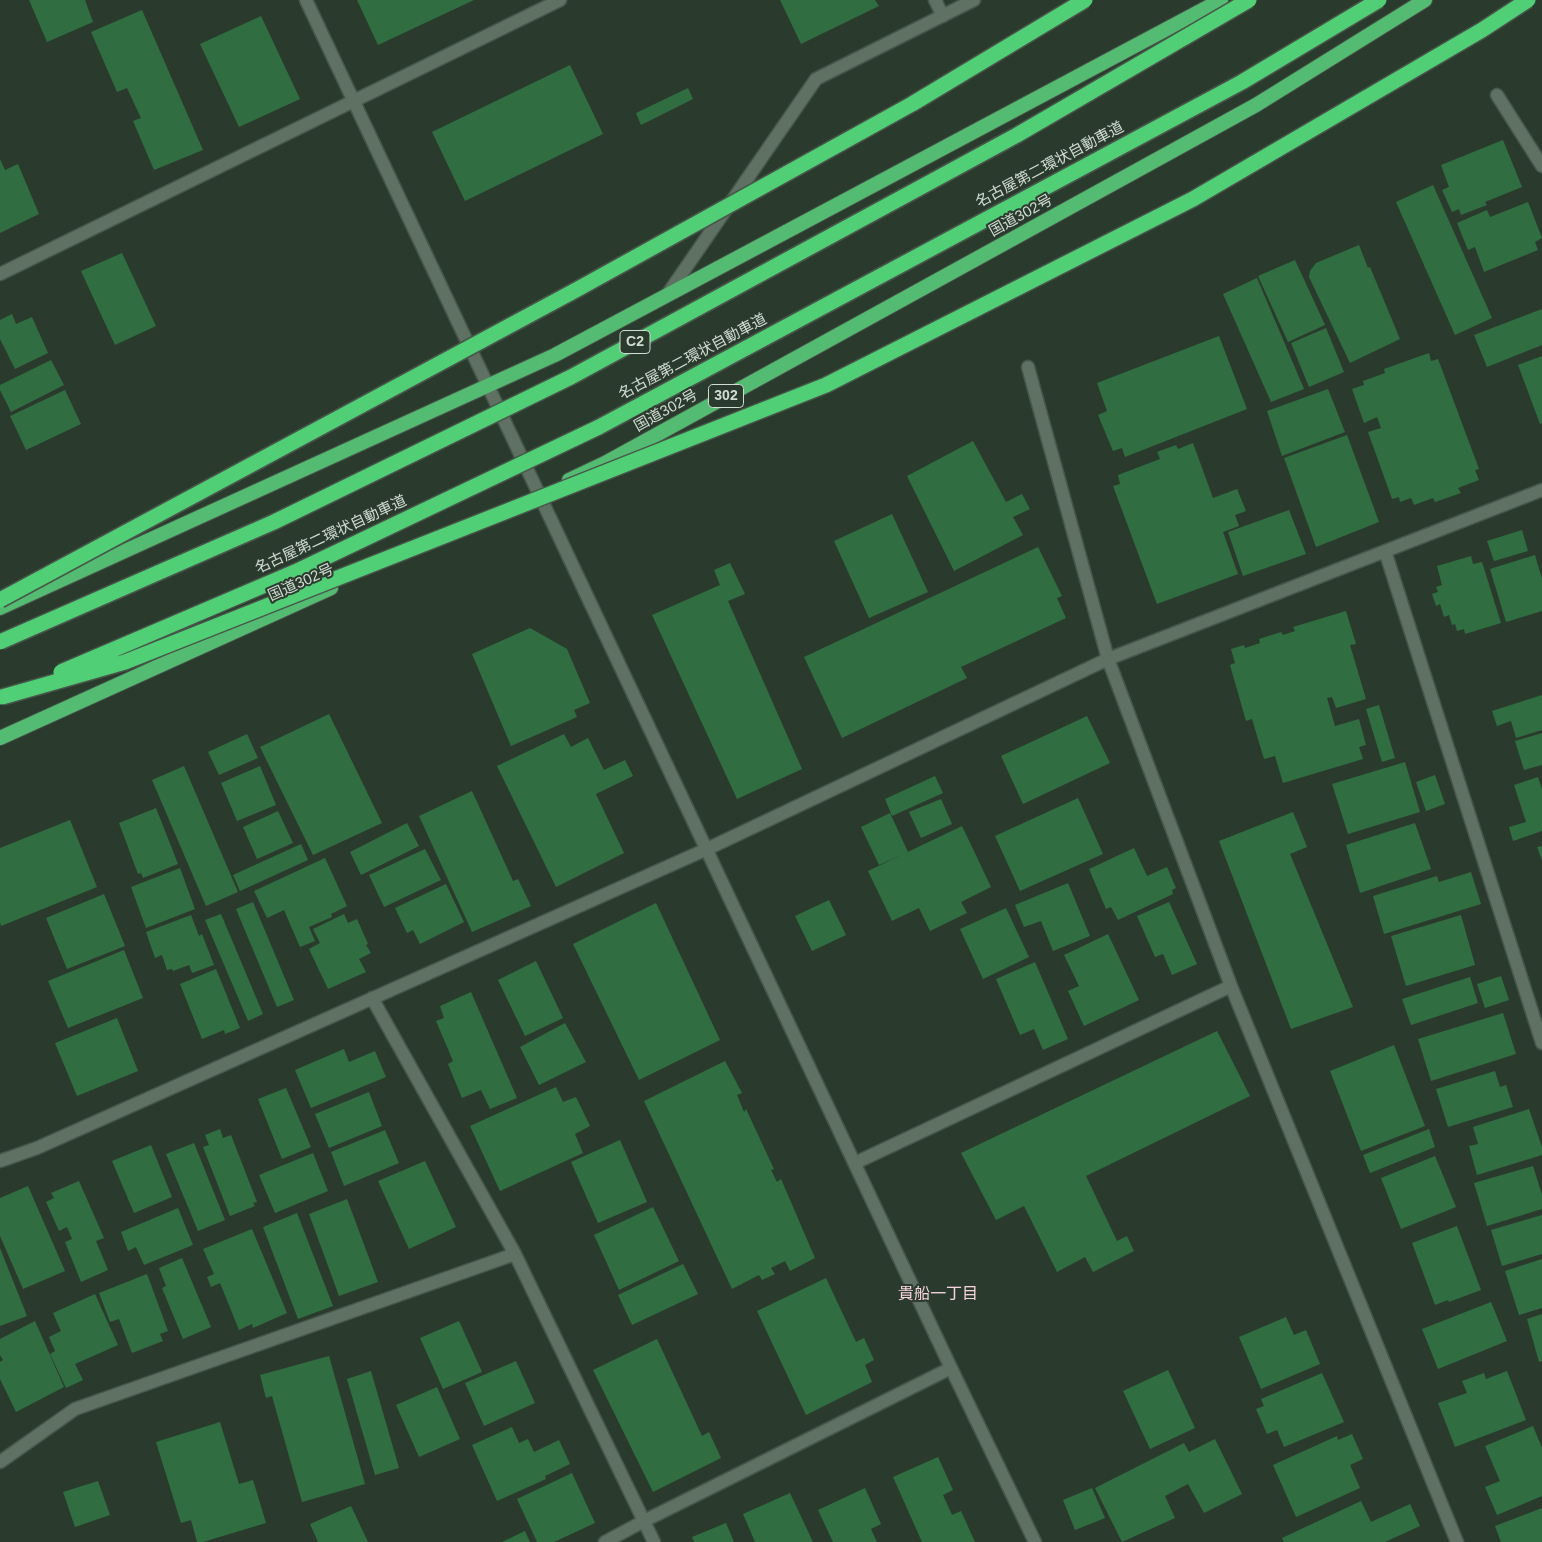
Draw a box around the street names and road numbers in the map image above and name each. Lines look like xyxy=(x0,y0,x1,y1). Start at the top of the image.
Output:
street label: 名古屋第二環状自動車道 xyxy=(973,118,1127,212)
street label: 国道302号 xyxy=(986,191,1056,241)
street label: 名古屋第二環状自動車道 xyxy=(616,310,770,404)
road number: C2 xyxy=(620,331,650,354)
road number: 302 xyxy=(708,384,744,408)
street label: 国道302号 xyxy=(631,386,701,436)
street label: 名古屋第二環状自動車道 xyxy=(252,492,410,578)
street label: 国道302号 xyxy=(265,561,337,605)

